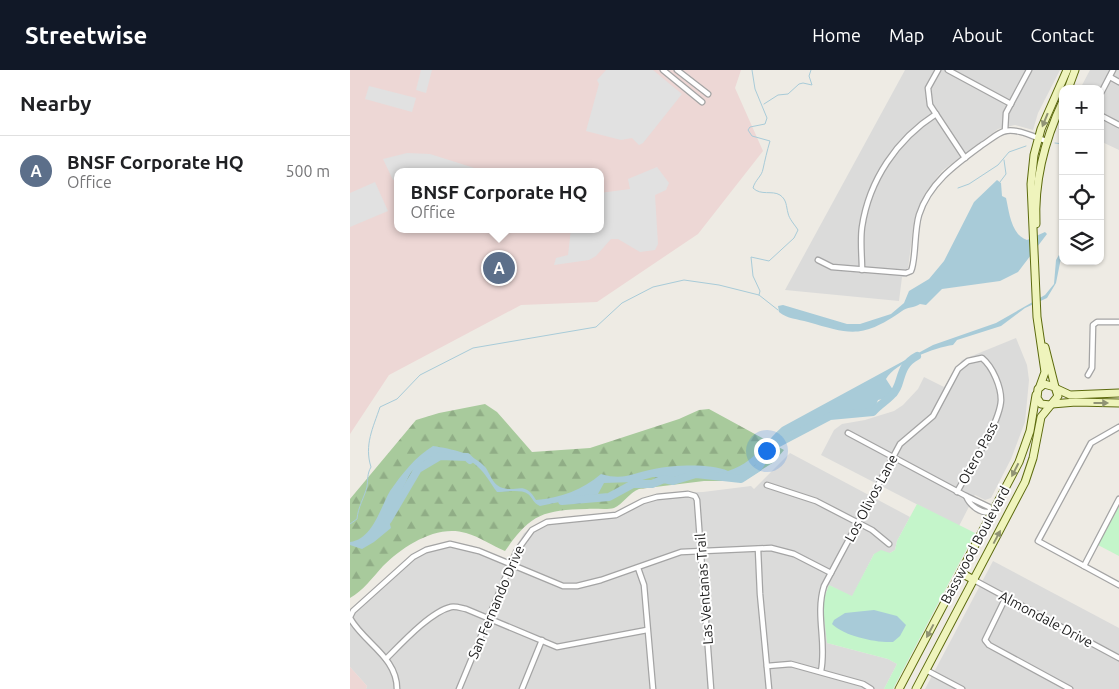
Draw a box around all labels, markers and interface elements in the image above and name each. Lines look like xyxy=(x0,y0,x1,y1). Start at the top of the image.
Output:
text: Streetwise xyxy=(25,22,147,49)
text: Home xyxy=(812,25,861,45)
text: Map xyxy=(889,25,924,45)
text: About xyxy=(952,25,1002,45)
text: Contact xyxy=(1030,25,1094,45)
map controls xyxy=(1059,85,1104,265)
button: + xyxy=(1059,85,1104,130)
text: Nearby xyxy=(20,91,91,115)
one-way arrow xyxy=(1040,113,1048,127)
button: − xyxy=(1059,130,1104,175)
text: BNSF Corporate HQ xyxy=(67,151,244,173)
text: A xyxy=(30,162,42,180)
text: 500 m xyxy=(285,162,330,180)
popup xyxy=(394,168,604,233)
text: Office xyxy=(67,173,112,191)
button: locate xyxy=(1059,175,1104,220)
text: BNSF Corporate HQ xyxy=(411,181,587,203)
text: Office xyxy=(411,203,455,221)
button: layers xyxy=(1059,220,1104,265)
pin: A xyxy=(483,249,515,287)
one-way arrow xyxy=(1093,399,1109,407)
street label: Otero Pass xyxy=(955,419,1001,487)
your location xyxy=(754,438,780,464)
street label: Los Olivos Lane xyxy=(841,451,901,545)
one-way arrow xyxy=(1011,463,1019,477)
street label: Basswood Boulevard xyxy=(937,483,1013,607)
one-way arrow xyxy=(993,530,1001,544)
street label: Las Ventanas Trail xyxy=(692,532,716,645)
street label: San Fernando Drive xyxy=(465,543,527,661)
street label: Almondale Drive xyxy=(996,587,1096,651)
one-way arrow xyxy=(925,625,934,638)

